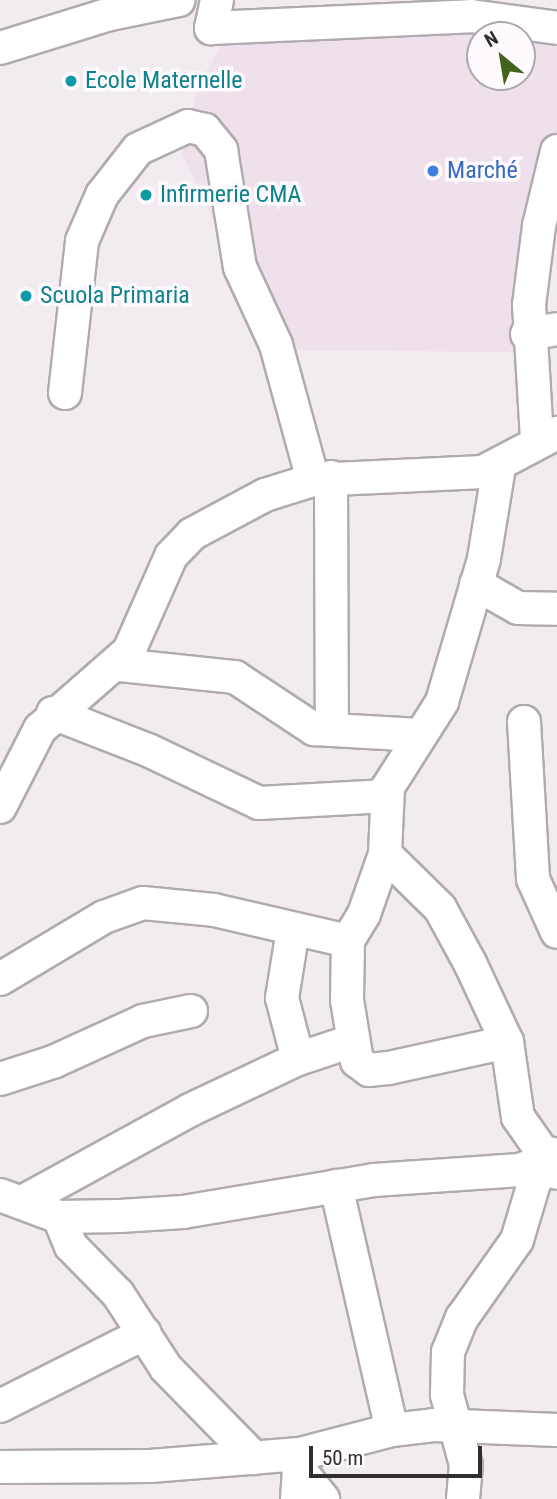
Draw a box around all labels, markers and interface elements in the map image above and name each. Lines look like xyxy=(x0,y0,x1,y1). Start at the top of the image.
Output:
north arrow xyxy=(466,21,536,91)
text: N xyxy=(480,26,502,52)
place label: Ecole Maternelle xyxy=(85,67,243,95)
marker: Ecole Maternelle xyxy=(63,73,79,89)
place label: Marché xyxy=(447,157,518,185)
marker: Marché xyxy=(425,163,441,179)
place label: Infirmerie CMA xyxy=(160,181,301,209)
marker: Infirmerie CMA xyxy=(138,187,154,203)
place label: Scuola Primaria xyxy=(40,282,190,310)
marker: Scuola Primaria xyxy=(18,288,34,304)
scale bar xyxy=(312,1432,485,1476)
text: 50 m xyxy=(322,1446,363,1470)

